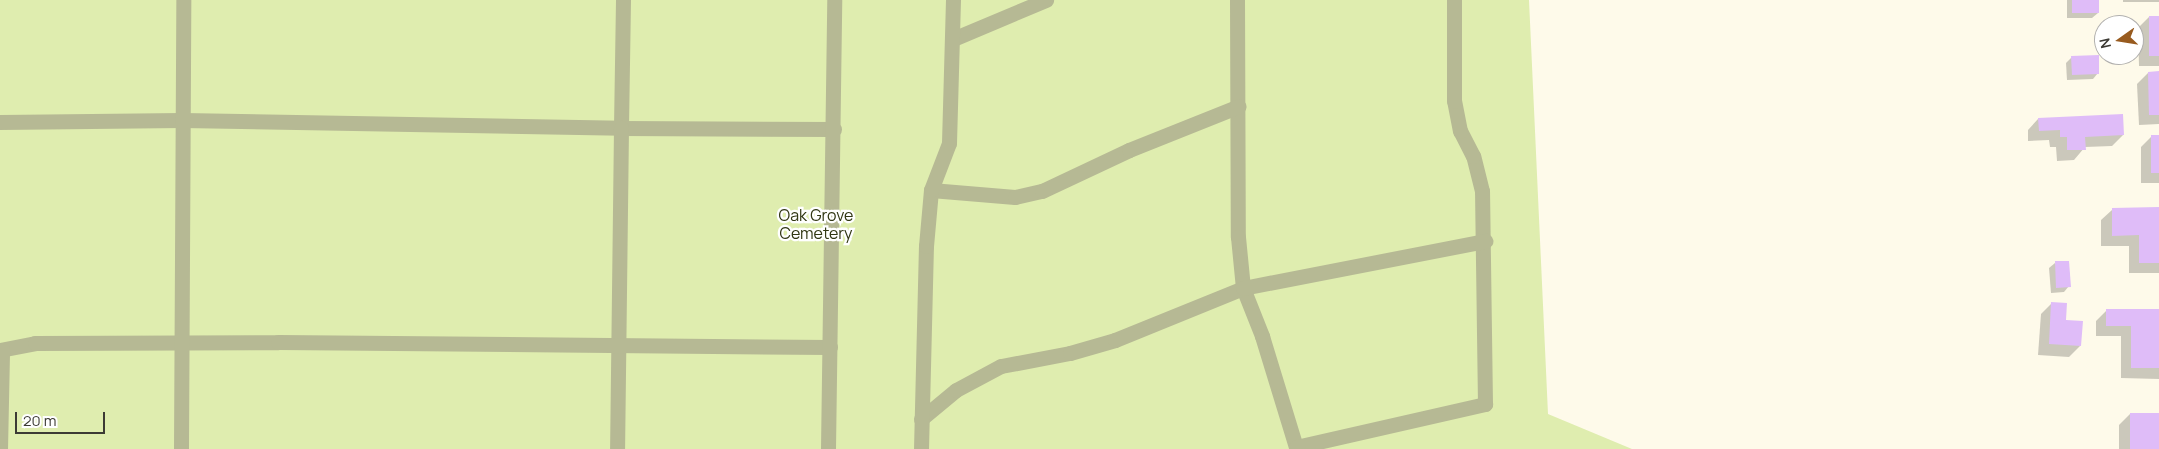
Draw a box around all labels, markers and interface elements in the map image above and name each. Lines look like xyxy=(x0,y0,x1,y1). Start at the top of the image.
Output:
north arrow xyxy=(2094,15,2144,65)
text: N xyxy=(2094,36,2115,50)
park label: Oak Grove Cemetery xyxy=(779,205,853,243)
scale bar xyxy=(18,402,108,434)
text: 20 m xyxy=(23,410,56,431)

